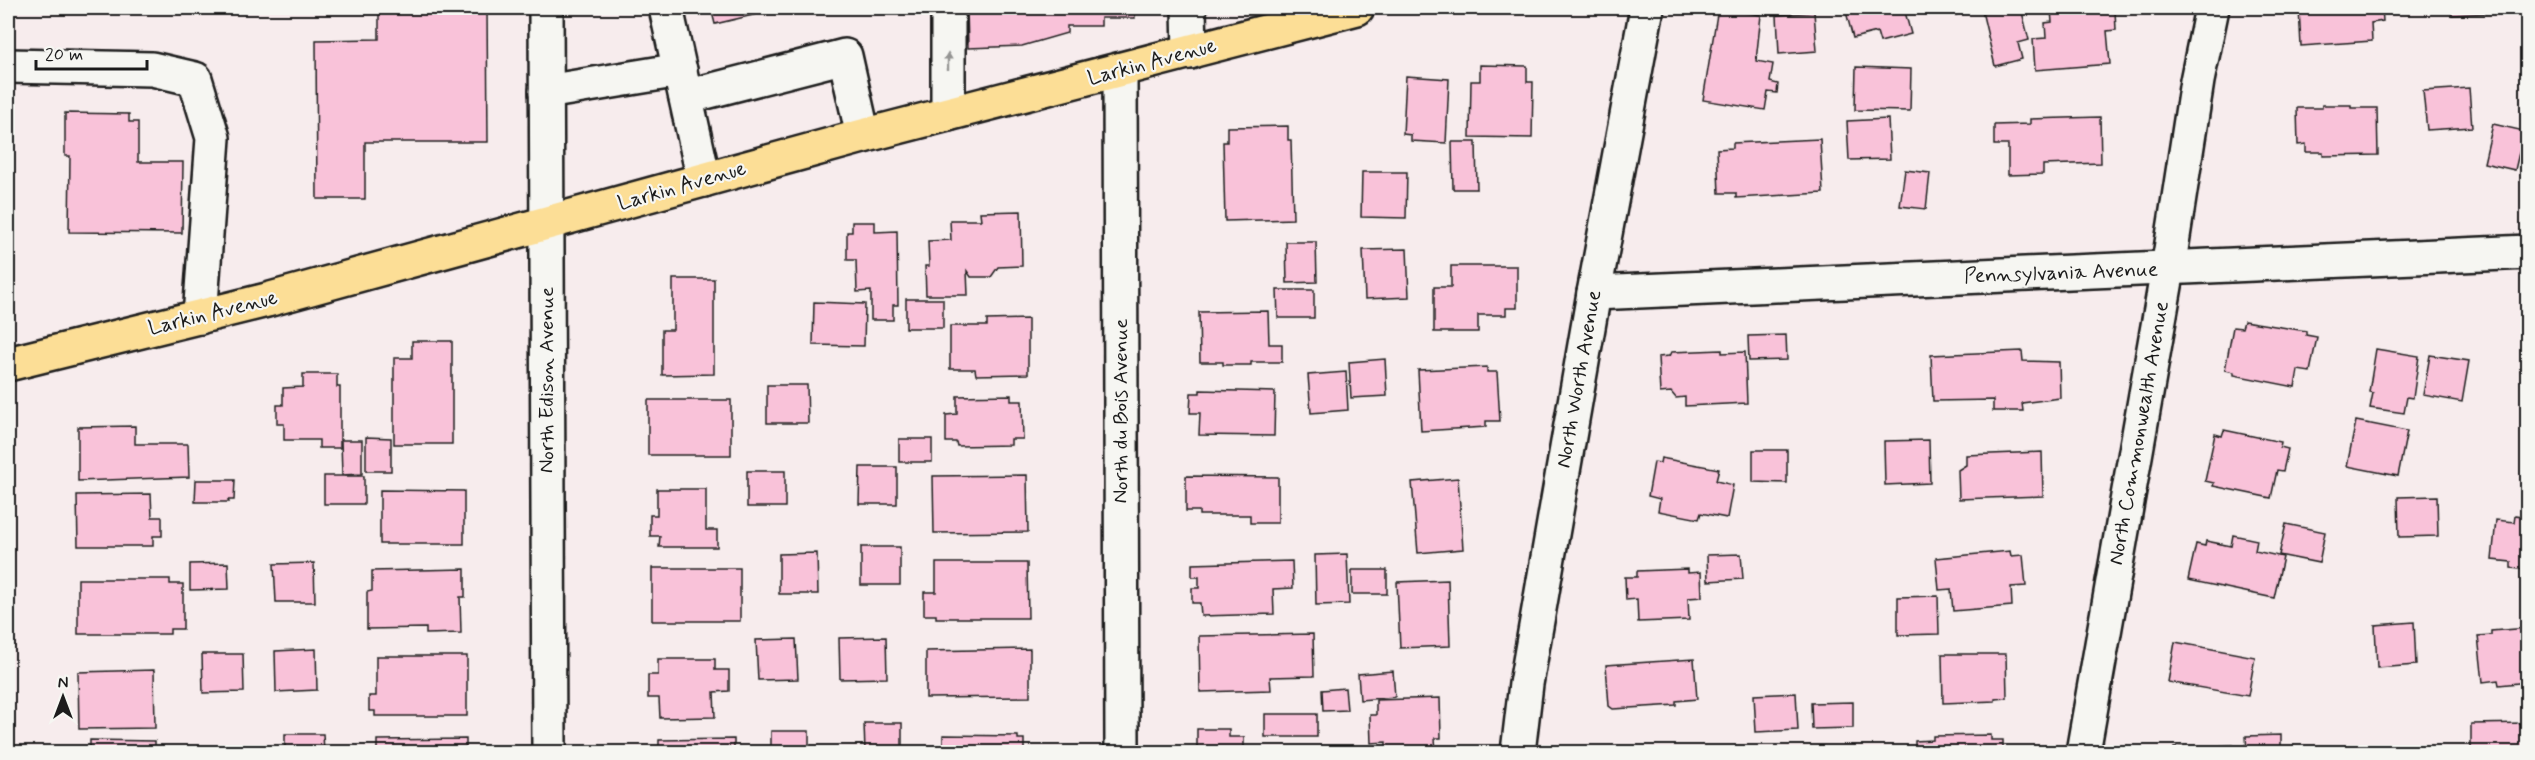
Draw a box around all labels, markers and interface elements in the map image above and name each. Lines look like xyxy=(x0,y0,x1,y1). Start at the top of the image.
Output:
street label: Larkin Avenue xyxy=(1084,31,1220,93)
scale bar xyxy=(36,33,147,71)
text: 20 m xyxy=(45,43,83,67)
one-way arrow xyxy=(943,51,953,70)
street label: Larkin Avenue xyxy=(615,154,750,218)
street label: Pennsylvania Avenue xyxy=(1963,256,2159,290)
street label: Larkin Avenue xyxy=(145,283,281,343)
street label: North Edison Avenue xyxy=(533,287,561,473)
street label: North Worth Avenue xyxy=(1550,288,1608,470)
street label: North Commonwealth Avenue xyxy=(2102,299,2176,567)
street label: North du Bois Avenue xyxy=(1107,318,1135,504)
north arrow xyxy=(33,667,93,727)
text: N xyxy=(58,673,68,694)

